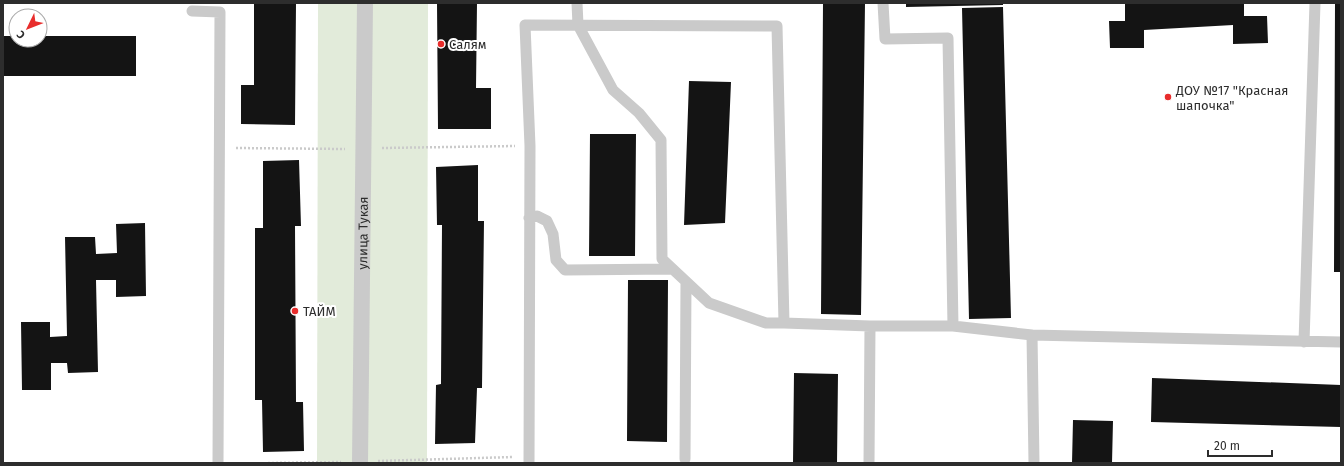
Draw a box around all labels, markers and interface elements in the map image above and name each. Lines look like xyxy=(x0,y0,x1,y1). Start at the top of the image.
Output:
north arrow xyxy=(8,8,48,48)
text: С xyxy=(14,27,28,41)
place label: Салям xyxy=(449,37,487,52)
marker: Салям xyxy=(436,39,446,49)
place label: ДОУ №17 "Красная шапочка" xyxy=(1175,83,1288,113)
marker: ДОУ №17 "Красная шапочка" xyxy=(1163,92,1173,102)
street label: улица Тукая xyxy=(355,196,371,270)
place label: ТАЙМ xyxy=(303,304,336,319)
marker: ТАЙМ xyxy=(290,306,300,316)
scale bar xyxy=(1208,432,1272,458)
text: 20 m xyxy=(1214,439,1240,453)

